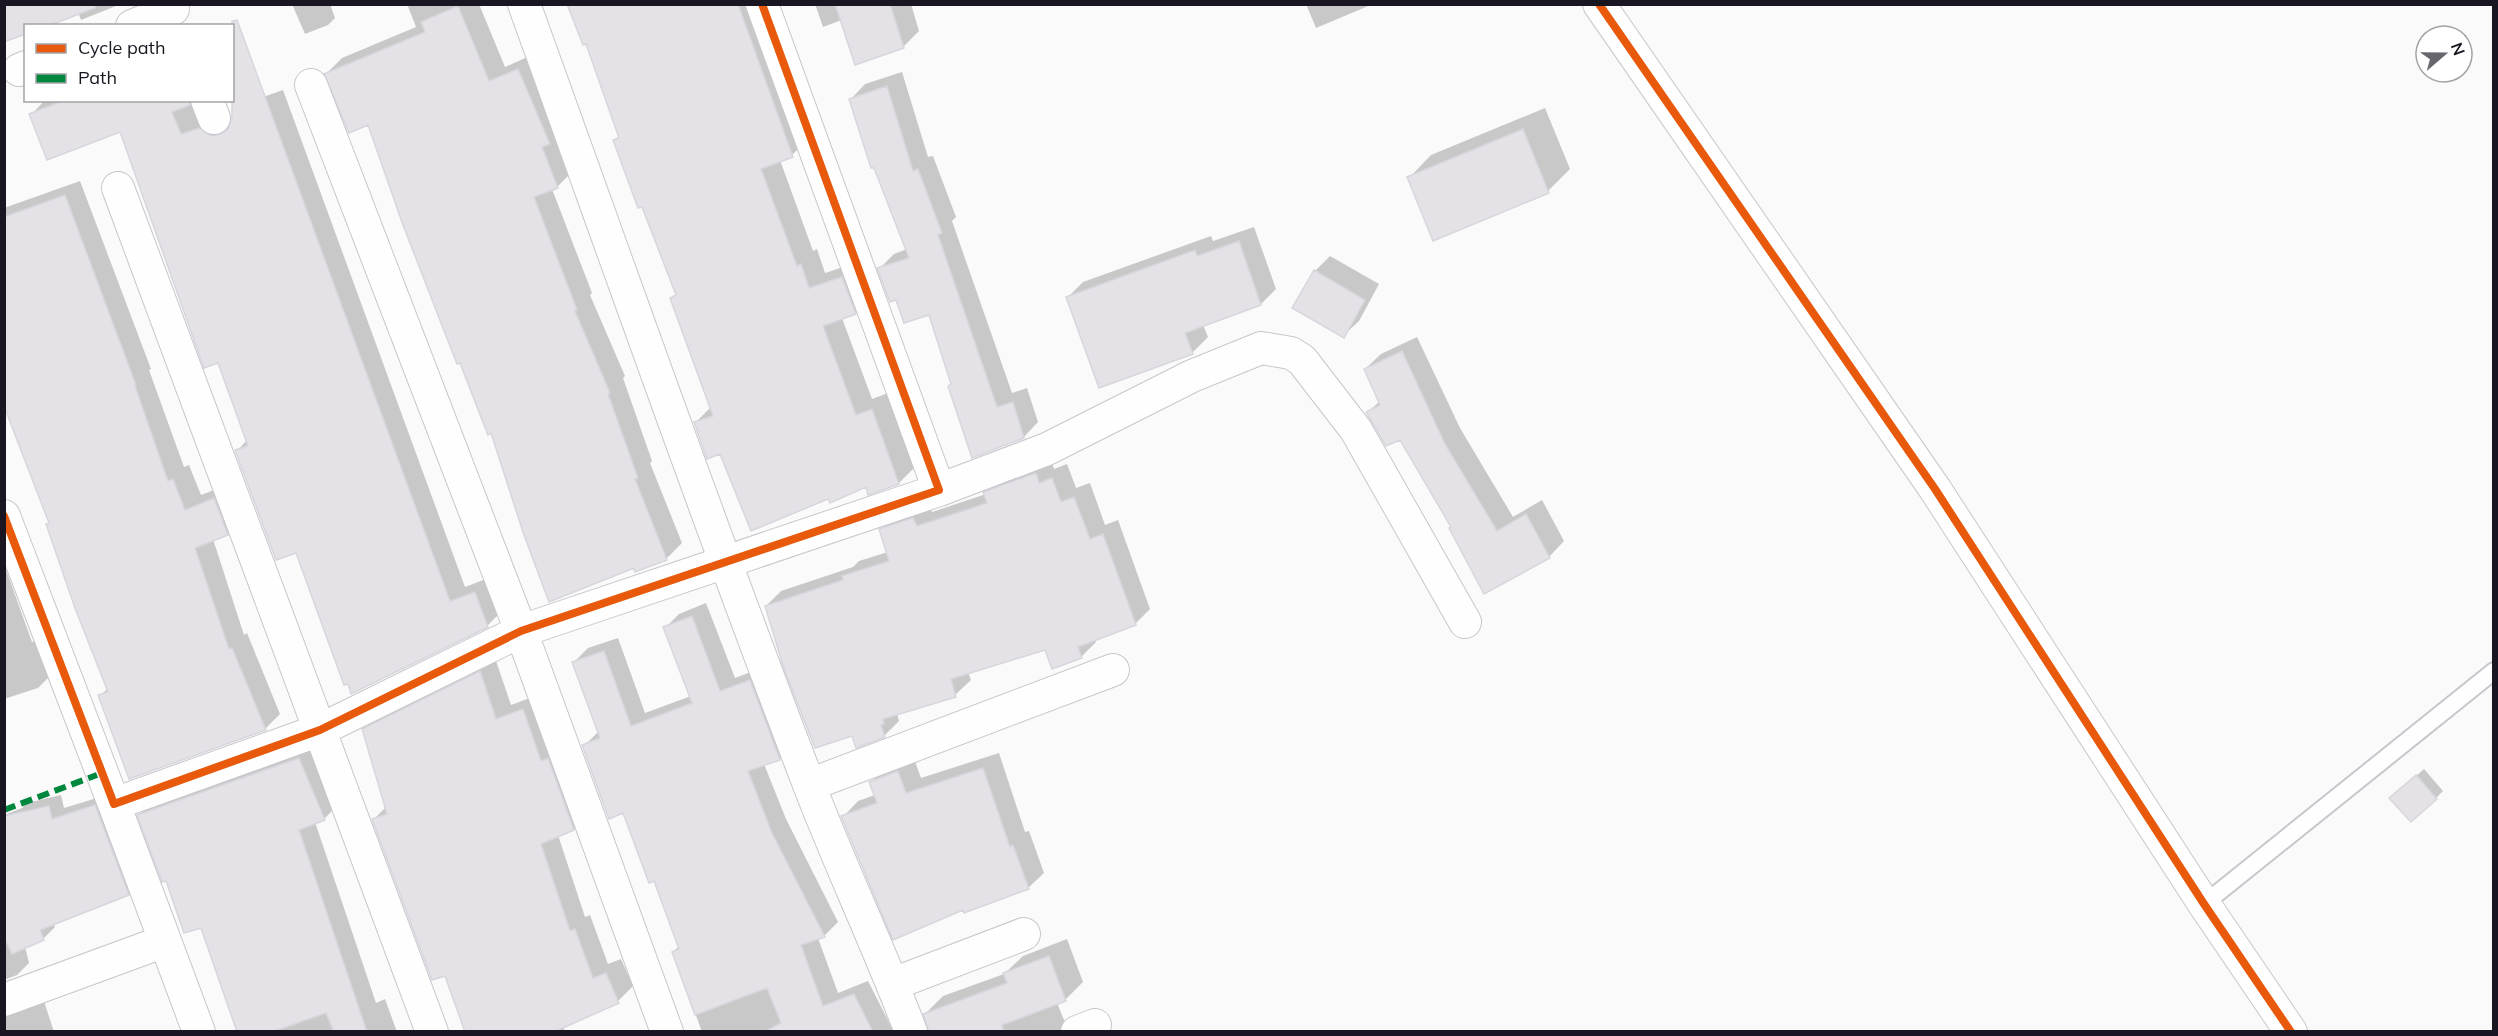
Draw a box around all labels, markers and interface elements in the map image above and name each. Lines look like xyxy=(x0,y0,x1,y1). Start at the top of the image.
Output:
legend xyxy=(24,24,234,102)
north arrow xyxy=(2414,24,2474,84)
text: Cycle path xyxy=(78,36,165,59)
text: N xyxy=(2447,40,2470,58)
text: Path xyxy=(78,66,117,89)

